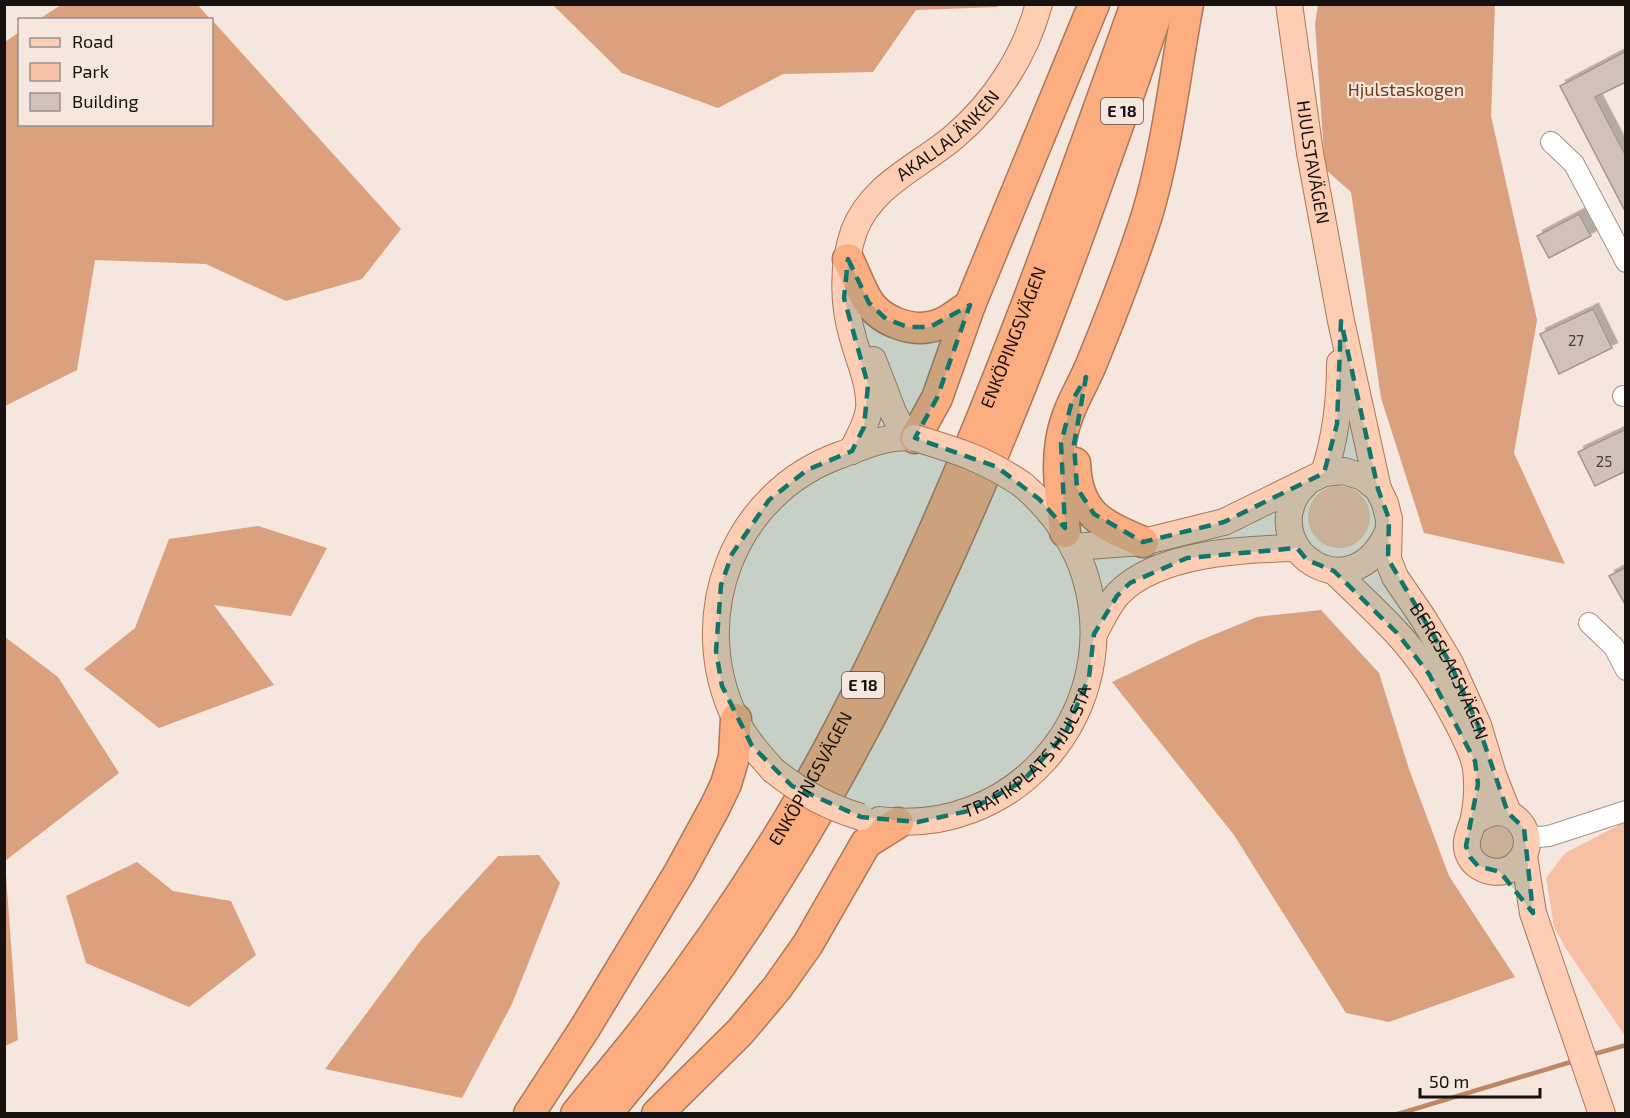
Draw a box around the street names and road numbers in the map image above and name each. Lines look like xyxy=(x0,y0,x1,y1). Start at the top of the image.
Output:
street label: AKALLALÄNKEN xyxy=(891,85,1003,185)
road number: E 18 xyxy=(1101,98,1143,124)
street label: HJULSTAVÄGEN xyxy=(1293,99,1335,226)
street label: ENKÖPINGSVÄGEN xyxy=(975,263,1050,411)
street label: BERGSLAGSVÄGEN xyxy=(1406,598,1494,742)
road number: E 18 xyxy=(842,672,884,698)
street label: TRAFIKPLATS HJULSTA xyxy=(960,682,1096,822)
street label: ENKÖPINGSVÄGEN xyxy=(763,708,856,849)

